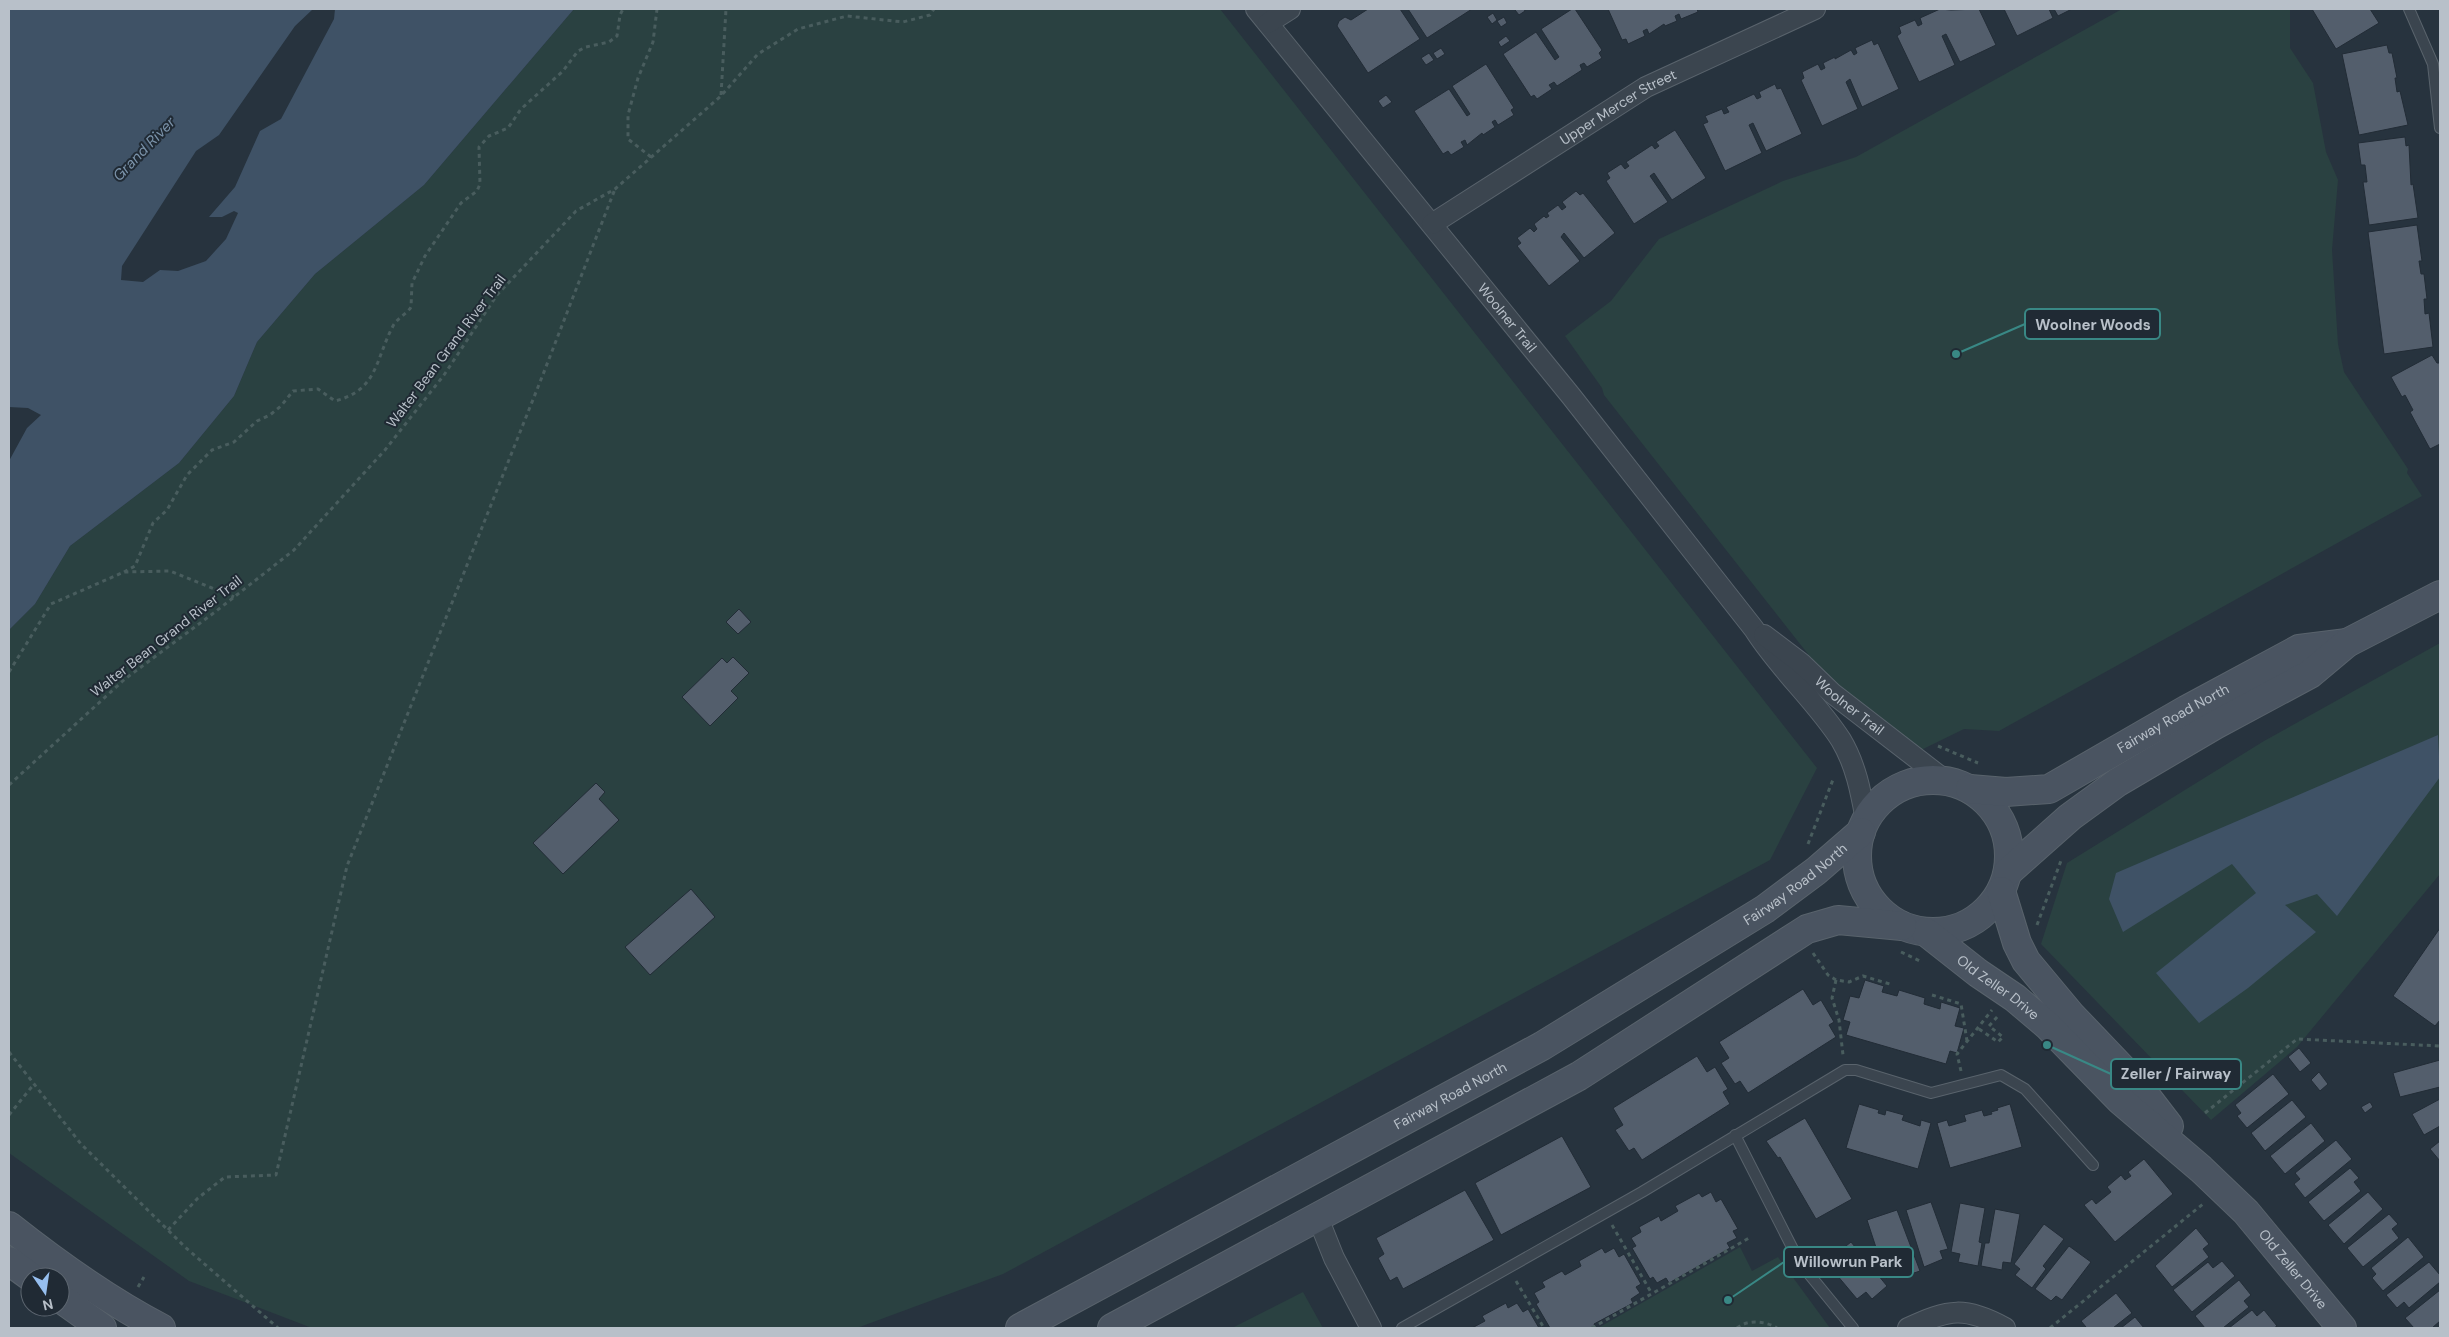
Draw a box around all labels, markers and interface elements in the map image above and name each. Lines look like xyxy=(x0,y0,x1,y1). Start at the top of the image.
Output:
street label: Upper Mercer Street xyxy=(1556,65,1679,149)
water label: Grand River xyxy=(108,112,180,185)
street label: Walter Bean Grand River Trail xyxy=(382,271,510,431)
street label: Woolner Trail xyxy=(1474,279,1541,356)
callout: Woolner Woods xyxy=(2025,309,2160,339)
text: Woolner Woods xyxy=(2035,315,2151,335)
street label: Walter Bean Grand River Trail xyxy=(87,571,245,701)
street label: Woolner Trail xyxy=(1811,672,1888,739)
street label: Fairway Road North xyxy=(2114,680,2232,757)
street label: Fairway Road North xyxy=(1740,839,1851,929)
street label: Old Zeller Drive xyxy=(1953,951,2043,1024)
street label: Fairway Road North xyxy=(1391,1058,1510,1133)
callout: Zeller / Fairway xyxy=(2111,1059,2241,1089)
text: Zeller / Fairway xyxy=(2121,1064,2231,1084)
street label: Old Zeller Drive xyxy=(2255,1225,2331,1313)
callout: Willowrun Park xyxy=(1784,1247,1913,1277)
text: Willowrun Park xyxy=(1793,1252,1903,1272)
north arrow xyxy=(20,1267,70,1317)
text: N xyxy=(41,1295,55,1315)

